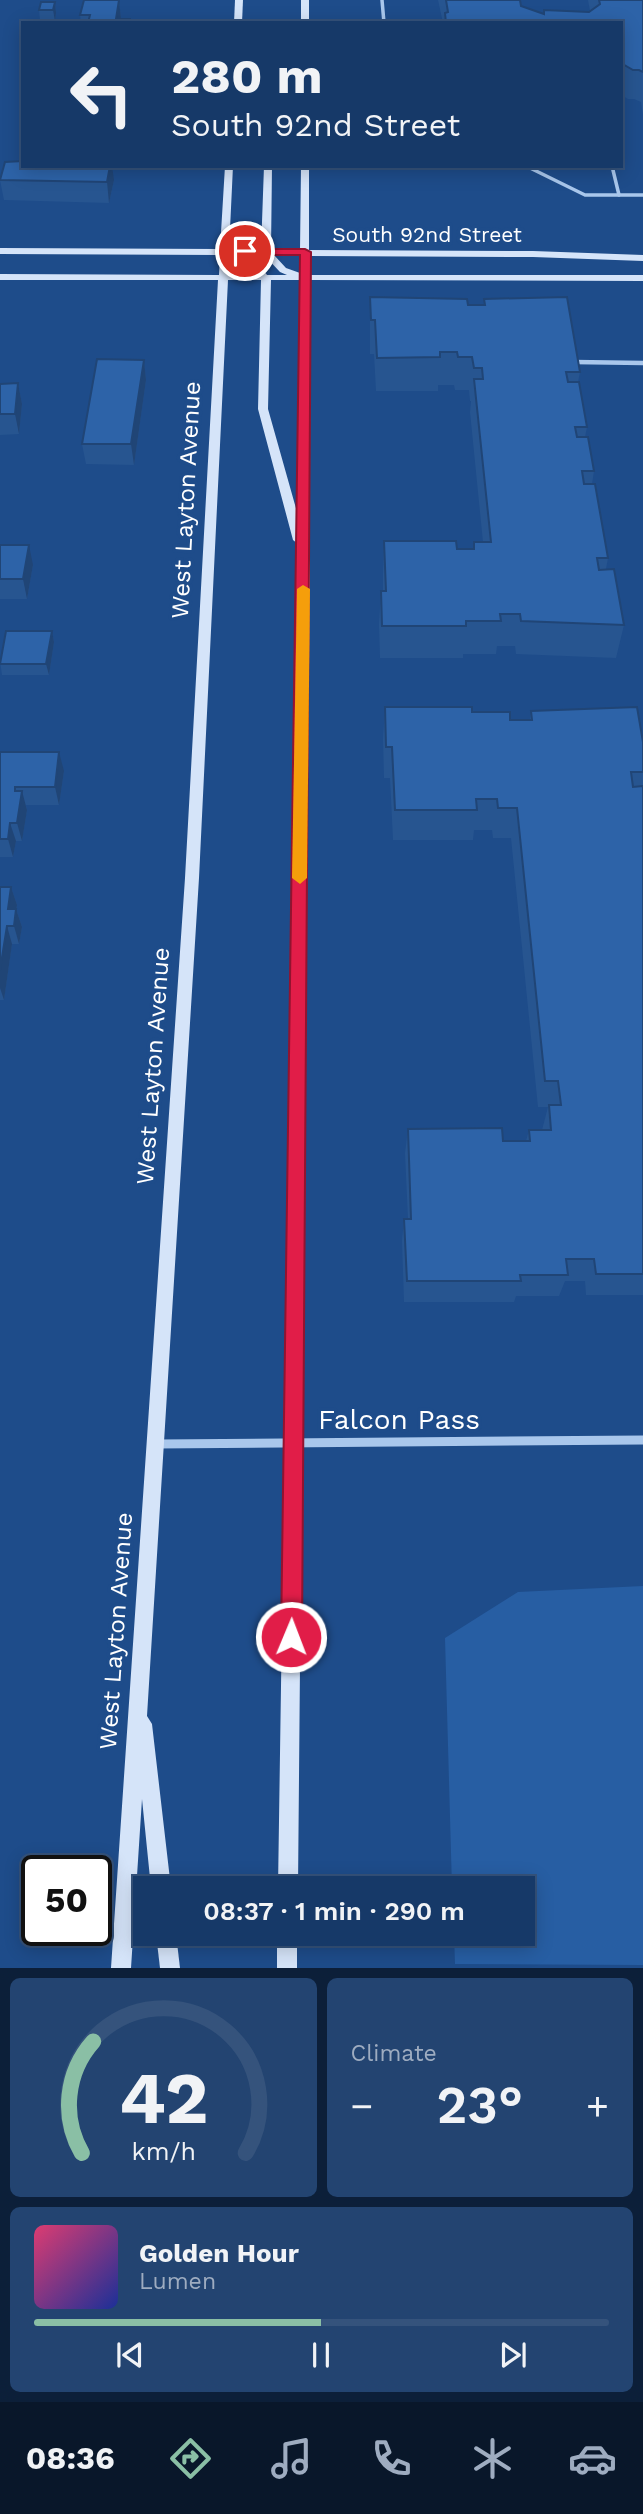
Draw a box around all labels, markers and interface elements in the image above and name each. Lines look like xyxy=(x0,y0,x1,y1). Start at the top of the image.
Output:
text: 280 m xyxy=(171,47,323,105)
icon: left xyxy=(56,49,147,140)
text: South 92nd Street xyxy=(171,106,460,144)
pin xyxy=(215,221,275,281)
street label: South 92nd Street xyxy=(332,222,522,247)
icon: arrive xyxy=(226,232,264,270)
street label: West Layton Avenue xyxy=(166,380,206,620)
street label: West Layton Avenue xyxy=(131,946,175,1186)
street label: Falcon Pass xyxy=(318,1403,480,1436)
street label: West Layton Avenue xyxy=(94,1511,138,1751)
position arrow xyxy=(254,1600,328,1674)
speed limit sign: 50 xyxy=(21,1855,112,1946)
text: 08:37 · 1 min · 290 m xyxy=(203,1896,465,1926)
text: Climate xyxy=(351,2040,437,2067)
text: 42 xyxy=(118,2056,208,2142)
text: 23° xyxy=(437,2075,523,2136)
text: − xyxy=(351,2084,373,2128)
text: + xyxy=(586,2084,609,2128)
text: km/h xyxy=(131,2137,195,2166)
text: Golden Hour xyxy=(139,2238,299,2268)
text: Lumen xyxy=(139,2268,216,2295)
icon: previous xyxy=(111,2336,149,2374)
icon: pause xyxy=(302,2336,340,2374)
icon: next xyxy=(494,2336,532,2374)
icon: directions xyxy=(166,2434,215,2483)
icon: music xyxy=(267,2434,316,2483)
icon: phone xyxy=(367,2434,416,2483)
icon: climate xyxy=(468,2434,517,2483)
icon: car xyxy=(568,2434,617,2483)
text: 08:36 xyxy=(26,2439,115,2477)

